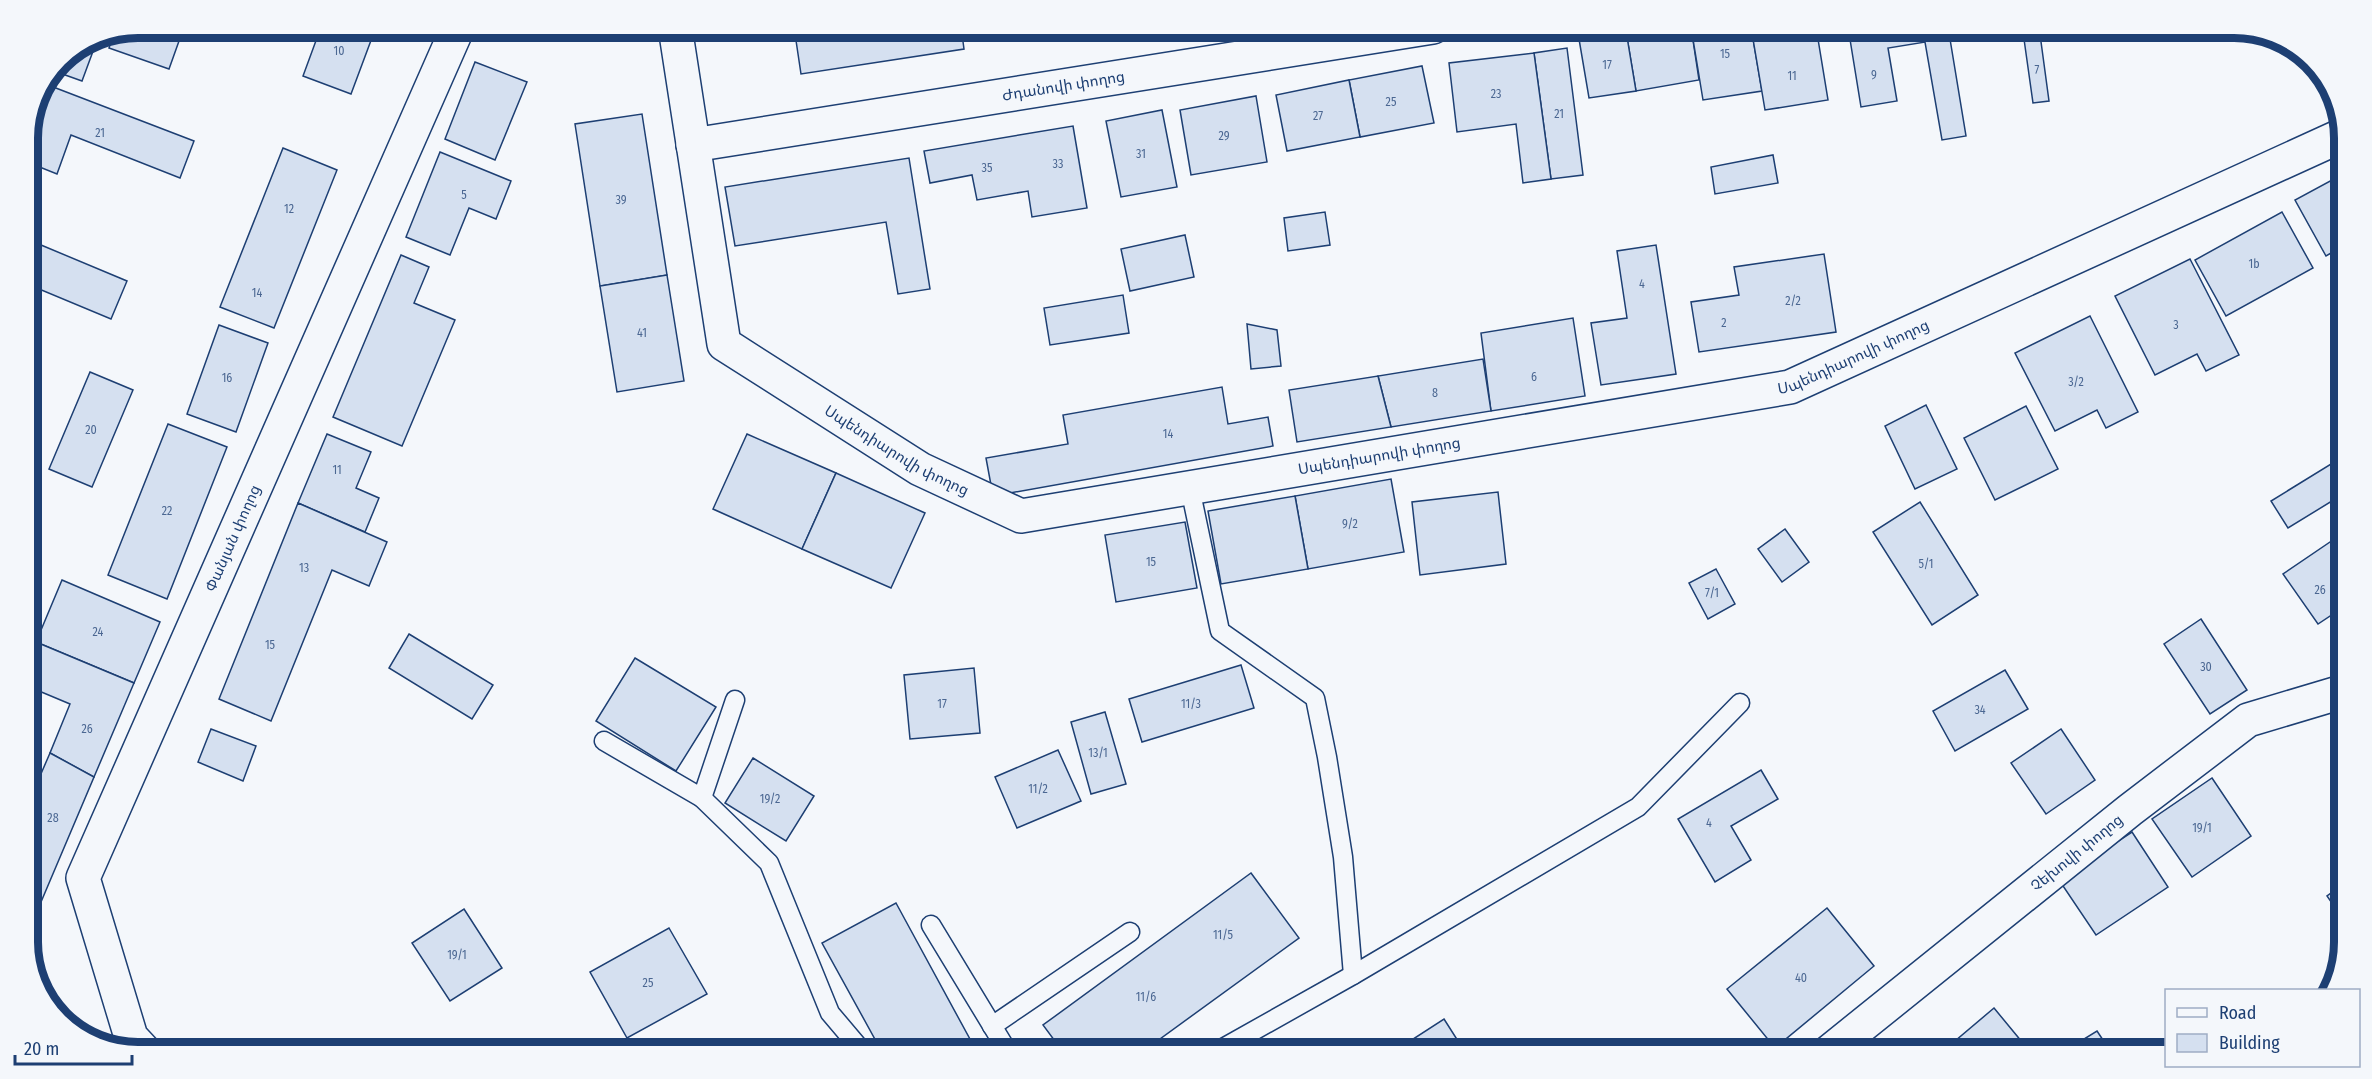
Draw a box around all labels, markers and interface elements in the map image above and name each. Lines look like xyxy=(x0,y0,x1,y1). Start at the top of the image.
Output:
house number: 10 xyxy=(334,44,344,58)
house number: 15 xyxy=(1720,47,1731,61)
house number: 17 xyxy=(1602,58,1612,72)
house number: 7 xyxy=(2035,63,2040,77)
street label: Ժդանովի փողոց xyxy=(1001,67,1126,105)
house number: 9 xyxy=(1871,68,1877,82)
house number: 11 xyxy=(1787,69,1797,83)
house number: 23 xyxy=(1491,87,1501,101)
house number: 25 xyxy=(1386,95,1397,109)
house number: 21 xyxy=(1554,107,1564,121)
house number: 27 xyxy=(1313,109,1323,123)
house number: 21 xyxy=(95,126,105,140)
house number: 29 xyxy=(1218,129,1230,143)
house number: 31 xyxy=(1136,147,1146,161)
house number: 33 xyxy=(1053,157,1063,171)
house number: 35 xyxy=(982,161,993,175)
house number: 5 xyxy=(461,188,467,202)
house number: 39 xyxy=(615,193,627,207)
house number: 12 xyxy=(284,202,294,216)
house number: 1b xyxy=(2248,257,2260,271)
house number: 4 xyxy=(1639,277,1645,291)
house number: 14 xyxy=(252,286,262,300)
house number: 2/2 xyxy=(1785,294,1801,308)
house number: 2 xyxy=(1721,316,1727,330)
street label: Սպենդիարովի փողոց xyxy=(1776,316,1932,398)
house number: 3 xyxy=(2173,318,2179,332)
house number: 41 xyxy=(637,326,647,340)
house number: 6 xyxy=(1531,370,1537,384)
house number: 16 xyxy=(222,371,232,385)
house number: 3/2 xyxy=(2068,375,2084,389)
house number: 8 xyxy=(1432,386,1438,400)
street label: Սպենդիարովի փողոց xyxy=(821,401,972,500)
house number: 20 xyxy=(85,423,97,437)
house number: 14 xyxy=(1163,427,1173,441)
street label: Սպենդիարովի փողոց xyxy=(1297,433,1462,478)
house number: 11 xyxy=(332,463,342,477)
street label: Փանյան փողոց xyxy=(201,482,264,594)
house number: 22 xyxy=(162,504,172,518)
house number: 9/2 xyxy=(1342,517,1358,531)
house number: 15 xyxy=(1146,555,1157,569)
house number: 5/1 xyxy=(1919,557,1933,571)
house number: 13 xyxy=(299,561,309,575)
house number: 26 xyxy=(2314,583,2326,597)
house number: 7/1 xyxy=(1705,586,1719,600)
house number: 24 xyxy=(93,625,104,639)
house number: 15 xyxy=(265,638,276,652)
house number: 30 xyxy=(2200,660,2212,674)
house number: 17 xyxy=(937,697,947,711)
house number: 11/3 xyxy=(1181,697,1201,711)
house number: 34 xyxy=(1974,703,1986,717)
house number: 26 xyxy=(81,722,93,736)
house number: 13/1 xyxy=(1088,746,1108,760)
house number: 11/2 xyxy=(1028,782,1048,796)
house number: 19/2 xyxy=(760,792,780,806)
street label: Չեխովի փողոց xyxy=(2027,810,2126,895)
house number: 28 xyxy=(47,811,59,825)
house number: 4 xyxy=(1706,816,1712,830)
house number: 19/1 xyxy=(2192,821,2212,835)
house number: 11/5 xyxy=(1213,928,1234,942)
house number: 19/1 xyxy=(447,948,467,962)
house number: 40 xyxy=(1795,971,1807,985)
house number: 25 xyxy=(643,976,654,990)
legend xyxy=(2165,989,2360,1067)
house number: 11/6 xyxy=(1136,990,1156,1004)
text: Road xyxy=(2219,1002,2256,1024)
scale bar xyxy=(15,1028,132,1066)
text: Building xyxy=(2219,1032,2280,1054)
text: 20 m xyxy=(24,1038,59,1060)

